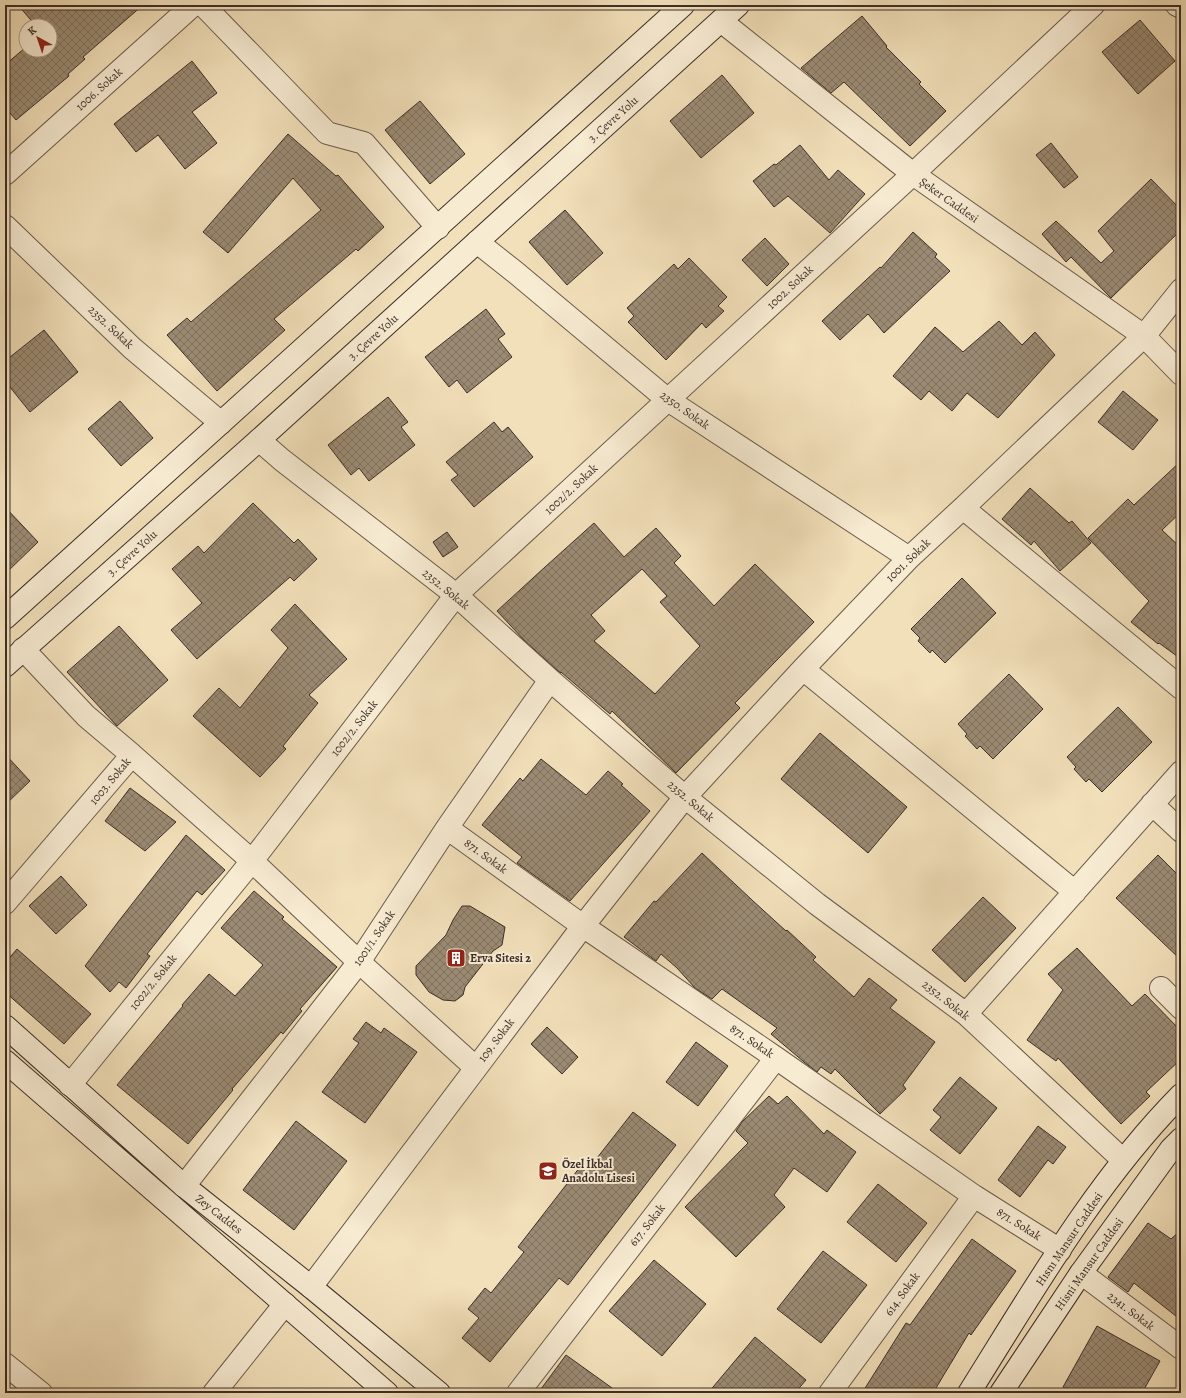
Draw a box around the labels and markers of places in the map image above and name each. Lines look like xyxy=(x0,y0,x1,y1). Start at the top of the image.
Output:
building icon: Erva Sitesi 2 xyxy=(445,947,467,969)
place label: Erva Sitesi 2 xyxy=(470,950,531,966)
place label: Özel İkbal Anadolu Lisesi xyxy=(561,1156,635,1186)
school or university icon: Özel İkbal Anadolu Lisesi xyxy=(537,1160,559,1182)

